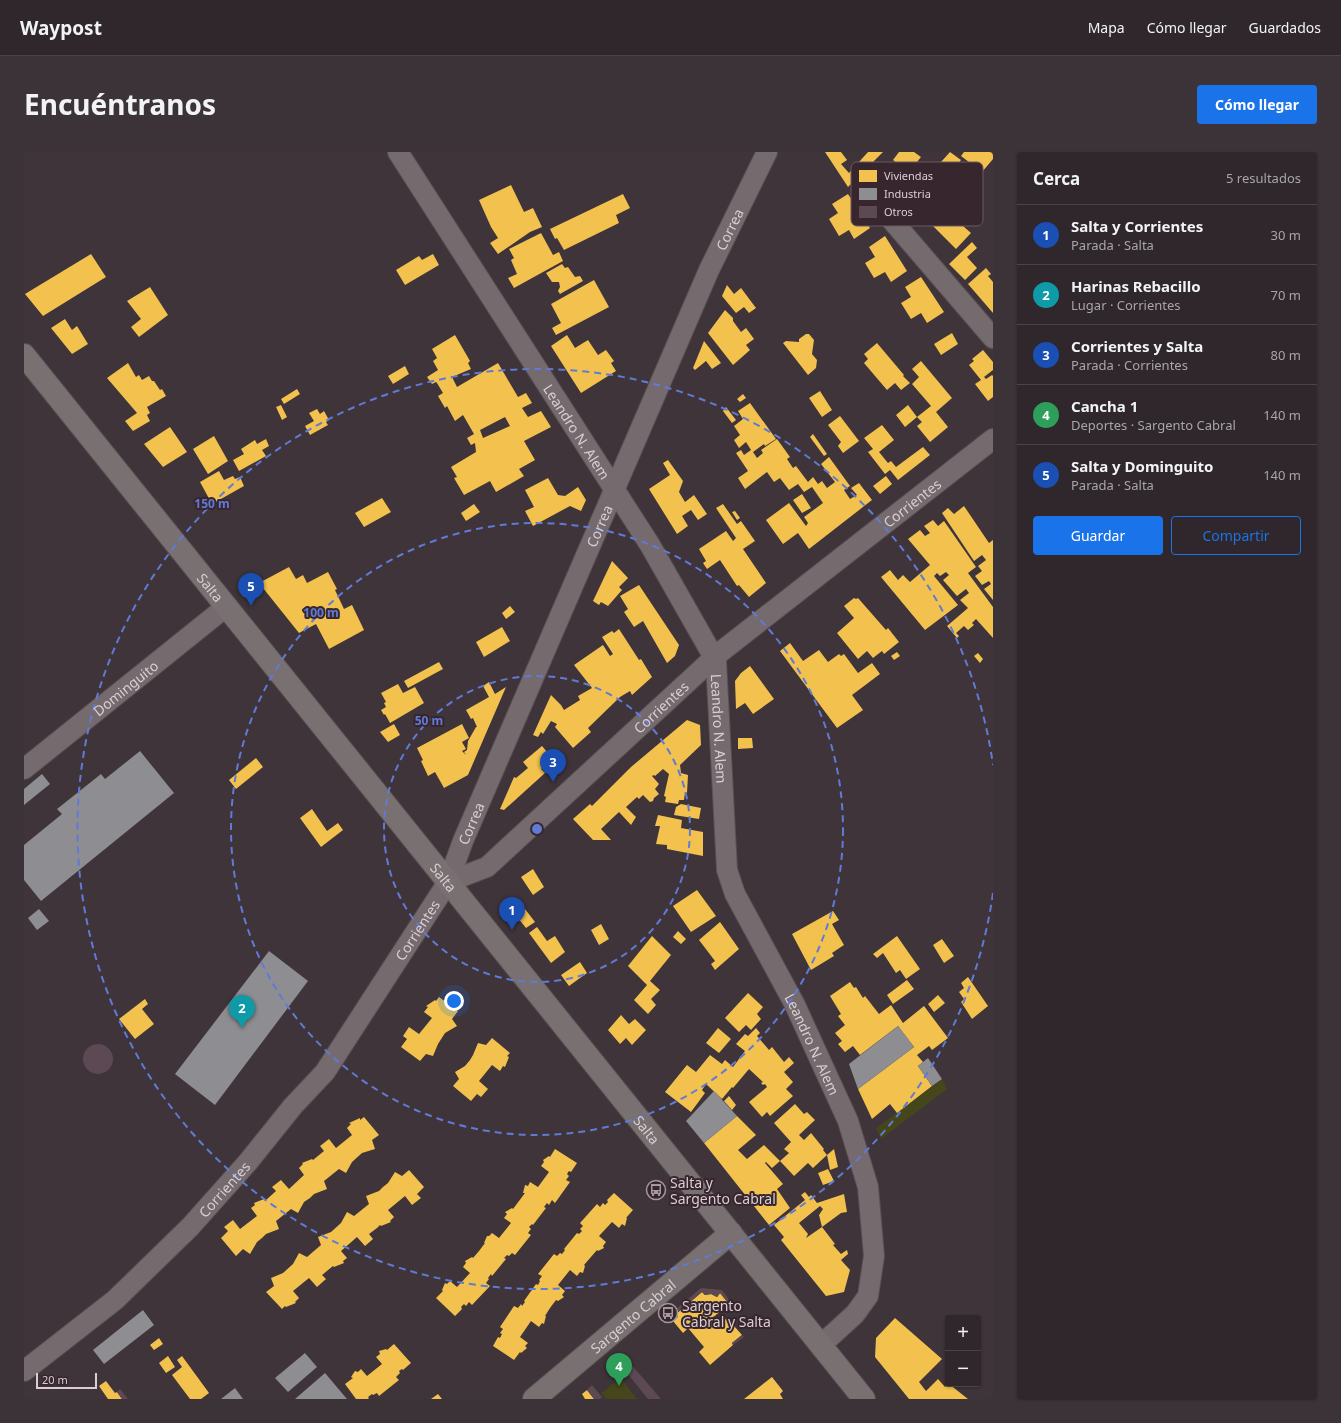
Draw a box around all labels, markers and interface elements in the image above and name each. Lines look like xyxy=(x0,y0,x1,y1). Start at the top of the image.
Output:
text: Waypost xyxy=(20,15,102,41)
text: Mapa xyxy=(1088,18,1125,37)
text: Cómo llegar xyxy=(1147,18,1227,37)
text: Guardados xyxy=(1249,18,1321,37)
text: Encuéntranos xyxy=(24,85,216,123)
button: Cómo llegar xyxy=(1197,85,1317,124)
legend xyxy=(851,162,983,226)
text: Cerca xyxy=(1033,167,1080,190)
text: Viviendas xyxy=(884,168,933,183)
text: 5 resultados xyxy=(1226,169,1301,187)
text: Industria xyxy=(884,186,931,201)
text: Otros xyxy=(884,204,913,219)
street label: Correa xyxy=(711,205,747,253)
text: Salta y Corrientes xyxy=(1071,216,1203,236)
text: 1 xyxy=(1042,226,1050,244)
text: 30 m xyxy=(1271,226,1301,244)
text: Parada · Salta xyxy=(1071,236,1154,254)
text: Harinas Rebacillo xyxy=(1071,276,1201,296)
text: 2 xyxy=(1042,286,1050,304)
text: 70 m xyxy=(1271,286,1301,304)
text: Lugar · Corrientes xyxy=(1071,296,1181,314)
text: Corrientes y Salta xyxy=(1071,336,1203,356)
text: 3 xyxy=(1042,346,1050,364)
text: 80 m xyxy=(1271,346,1301,364)
text: Parada · Corrientes xyxy=(1071,356,1188,374)
street label: Leandro N. Alem xyxy=(540,380,615,483)
text: Cancha 1 xyxy=(1071,396,1138,416)
text: 4 xyxy=(1042,406,1050,424)
text: 140 m xyxy=(1263,406,1301,424)
text: Deportes · Sargento Cabral xyxy=(1071,416,1236,434)
text: Salta y Dominguito xyxy=(1071,456,1213,476)
text: 5 xyxy=(1042,466,1050,484)
text: 140 m xyxy=(1263,466,1301,484)
street label: Corrientes xyxy=(879,474,945,531)
text: Parada · Salta xyxy=(1071,476,1154,494)
text: 150 m xyxy=(194,495,230,512)
street label: Correa xyxy=(581,502,616,550)
button: Guardar xyxy=(1033,516,1163,555)
button: Compartir xyxy=(1171,516,1301,555)
street label: Salta xyxy=(193,569,228,606)
pin: 5 xyxy=(238,573,264,606)
text: 100 m xyxy=(303,604,339,621)
street label: Dominguito xyxy=(89,656,162,720)
street label: Leandro N. Alem xyxy=(707,673,732,784)
street label: Corrientes xyxy=(629,676,693,737)
text: 50 m xyxy=(415,712,443,729)
pin: 3 xyxy=(540,749,566,782)
street label: Correa xyxy=(453,799,488,847)
centre of rings xyxy=(530,822,544,836)
street label: Salta xyxy=(427,859,461,895)
street label: Corrientes xyxy=(390,896,444,964)
pin: 1 xyxy=(499,897,525,930)
street label: Leandro N. Alem xyxy=(781,990,844,1098)
your location xyxy=(444,991,464,1011)
pin: 2 xyxy=(229,995,255,1028)
street label: Salta xyxy=(630,1111,665,1148)
street label: Corrientes xyxy=(194,1157,254,1221)
place label: Salta y Sargento Cabral xyxy=(670,1173,776,1208)
bus stop icon: Salta y Sargento Cabral xyxy=(645,1179,667,1201)
street label: Sargento Cabral xyxy=(586,1274,679,1357)
place label: Sargento Cabral y Salta xyxy=(682,1296,771,1331)
bus stop icon: Sargento Cabral y Salta xyxy=(657,1302,679,1324)
map controls xyxy=(945,1315,981,1387)
button: + xyxy=(945,1315,981,1351)
button: − xyxy=(945,1351,981,1387)
pin: 4 xyxy=(606,1353,632,1386)
scale bar xyxy=(36,1371,97,1390)
text: 20 m xyxy=(42,1372,68,1387)

